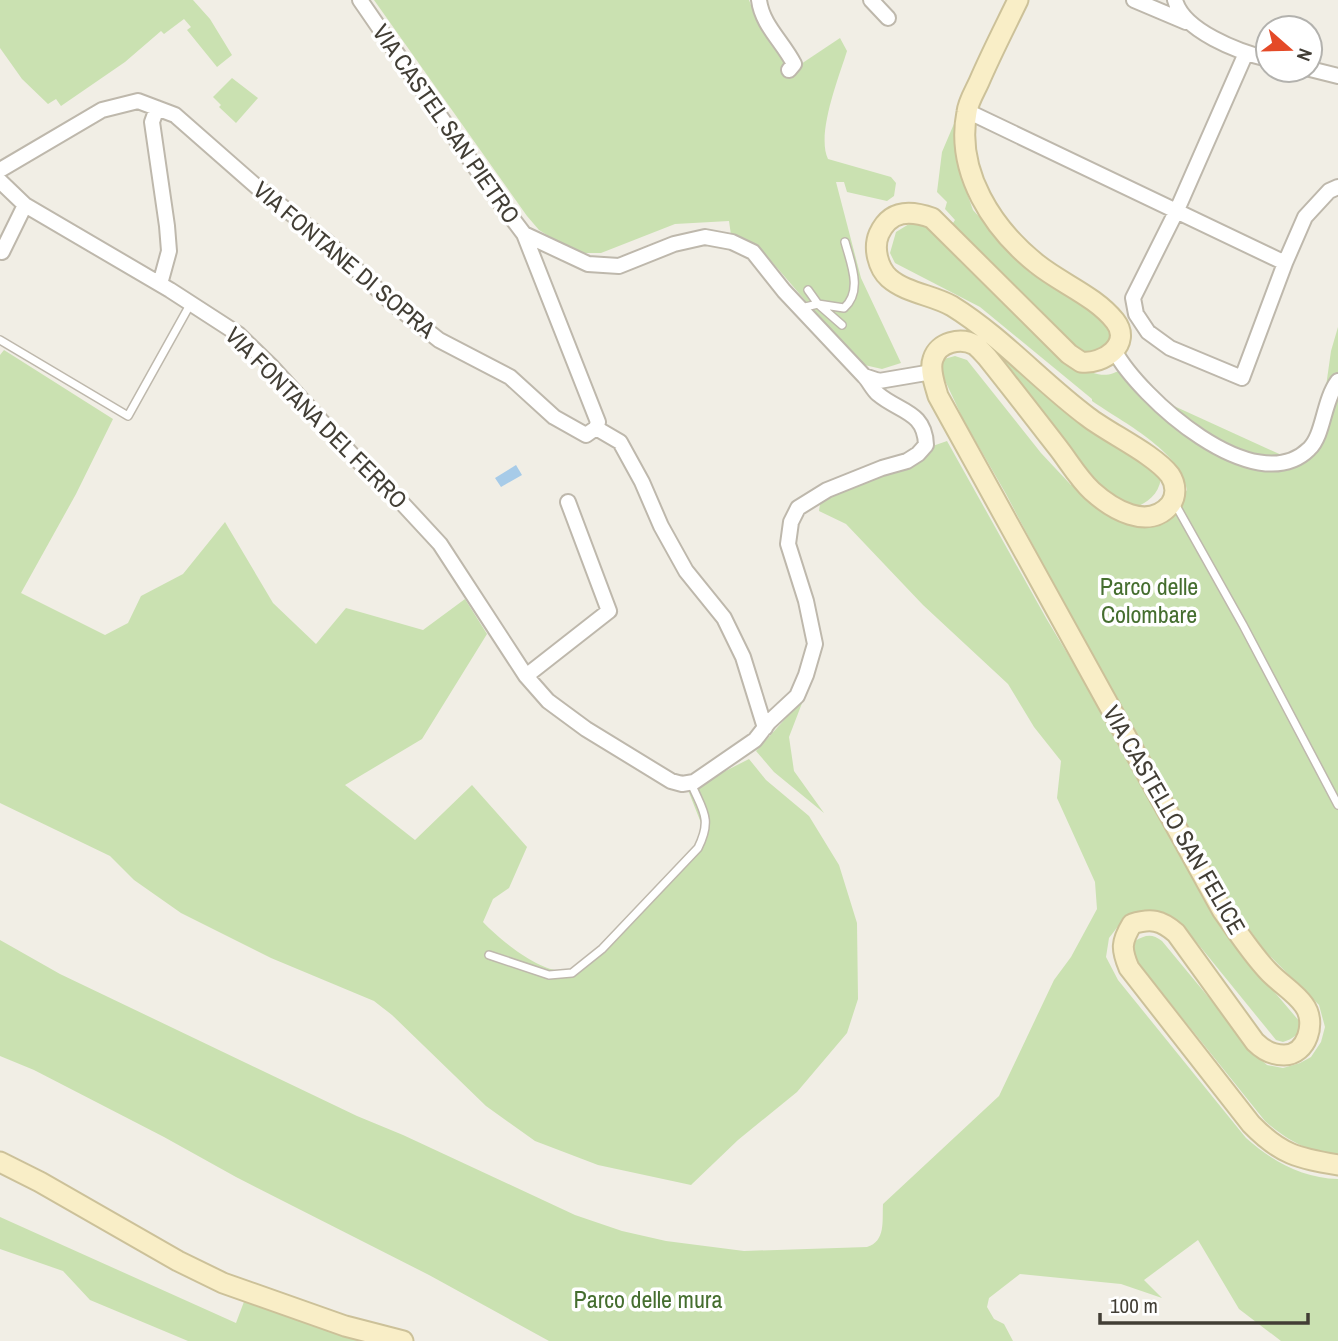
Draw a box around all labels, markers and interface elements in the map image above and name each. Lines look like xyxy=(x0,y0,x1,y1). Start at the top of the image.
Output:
north arrow xyxy=(1254,14,1324,84)
street label: VIA CASTEL SAN PIETRO xyxy=(366,17,528,230)
text: N xyxy=(1291,45,1319,65)
street label: VIA FONTANE DI SOPRA xyxy=(247,174,443,345)
street label: VIA FONTANA DEL FERRO xyxy=(219,319,415,515)
park label: Parco delle Colombare xyxy=(1100,570,1198,630)
street label: VIA CASTELLO SAN FELICE xyxy=(1096,699,1254,940)
scale bar xyxy=(1100,1282,1308,1326)
park label: Parco delle mura xyxy=(574,1283,722,1315)
text: 100 m xyxy=(1110,1291,1158,1320)

